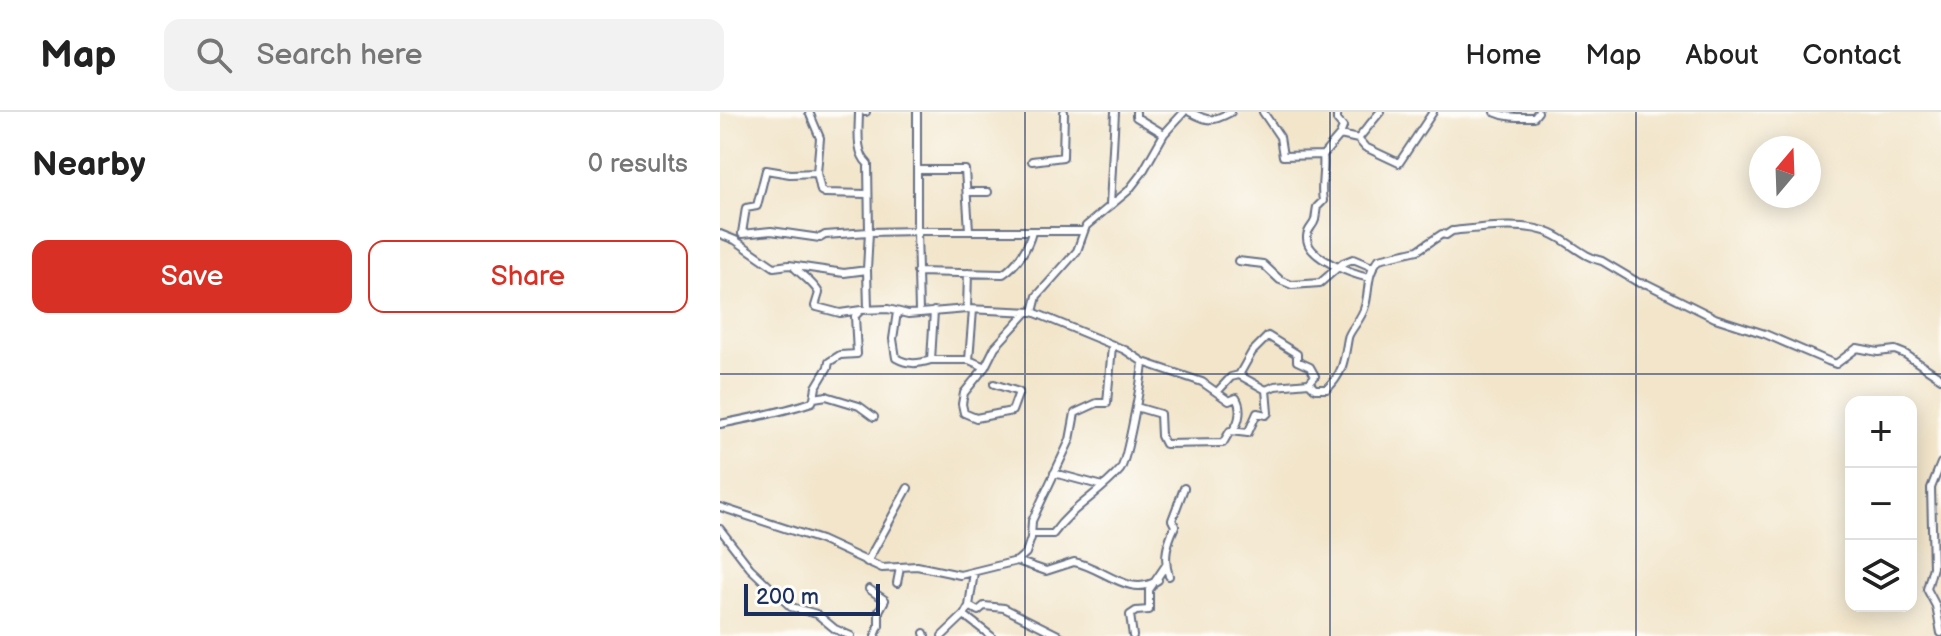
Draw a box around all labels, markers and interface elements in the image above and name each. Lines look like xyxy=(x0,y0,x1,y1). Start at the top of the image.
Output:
search box xyxy=(164,19,724,91)
text: Map xyxy=(40,33,116,78)
icon: search xyxy=(192,33,236,77)
text: Search here xyxy=(256,37,423,73)
text: Home xyxy=(1465,39,1541,72)
text: Map xyxy=(1585,39,1642,72)
text: About xyxy=(1686,39,1758,72)
text: Contact xyxy=(1802,39,1901,72)
north arrow xyxy=(1749,136,1821,208)
text: Nearby xyxy=(32,144,146,185)
text: 0 results xyxy=(588,149,688,180)
button: Save xyxy=(32,240,352,313)
button: Share xyxy=(368,240,688,313)
map controls xyxy=(1845,396,1917,612)
button: + xyxy=(1845,396,1917,468)
button: − xyxy=(1845,468,1917,540)
button: layers xyxy=(1845,540,1917,612)
scale bar xyxy=(744,580,880,616)
text: 200 m xyxy=(756,584,819,611)

